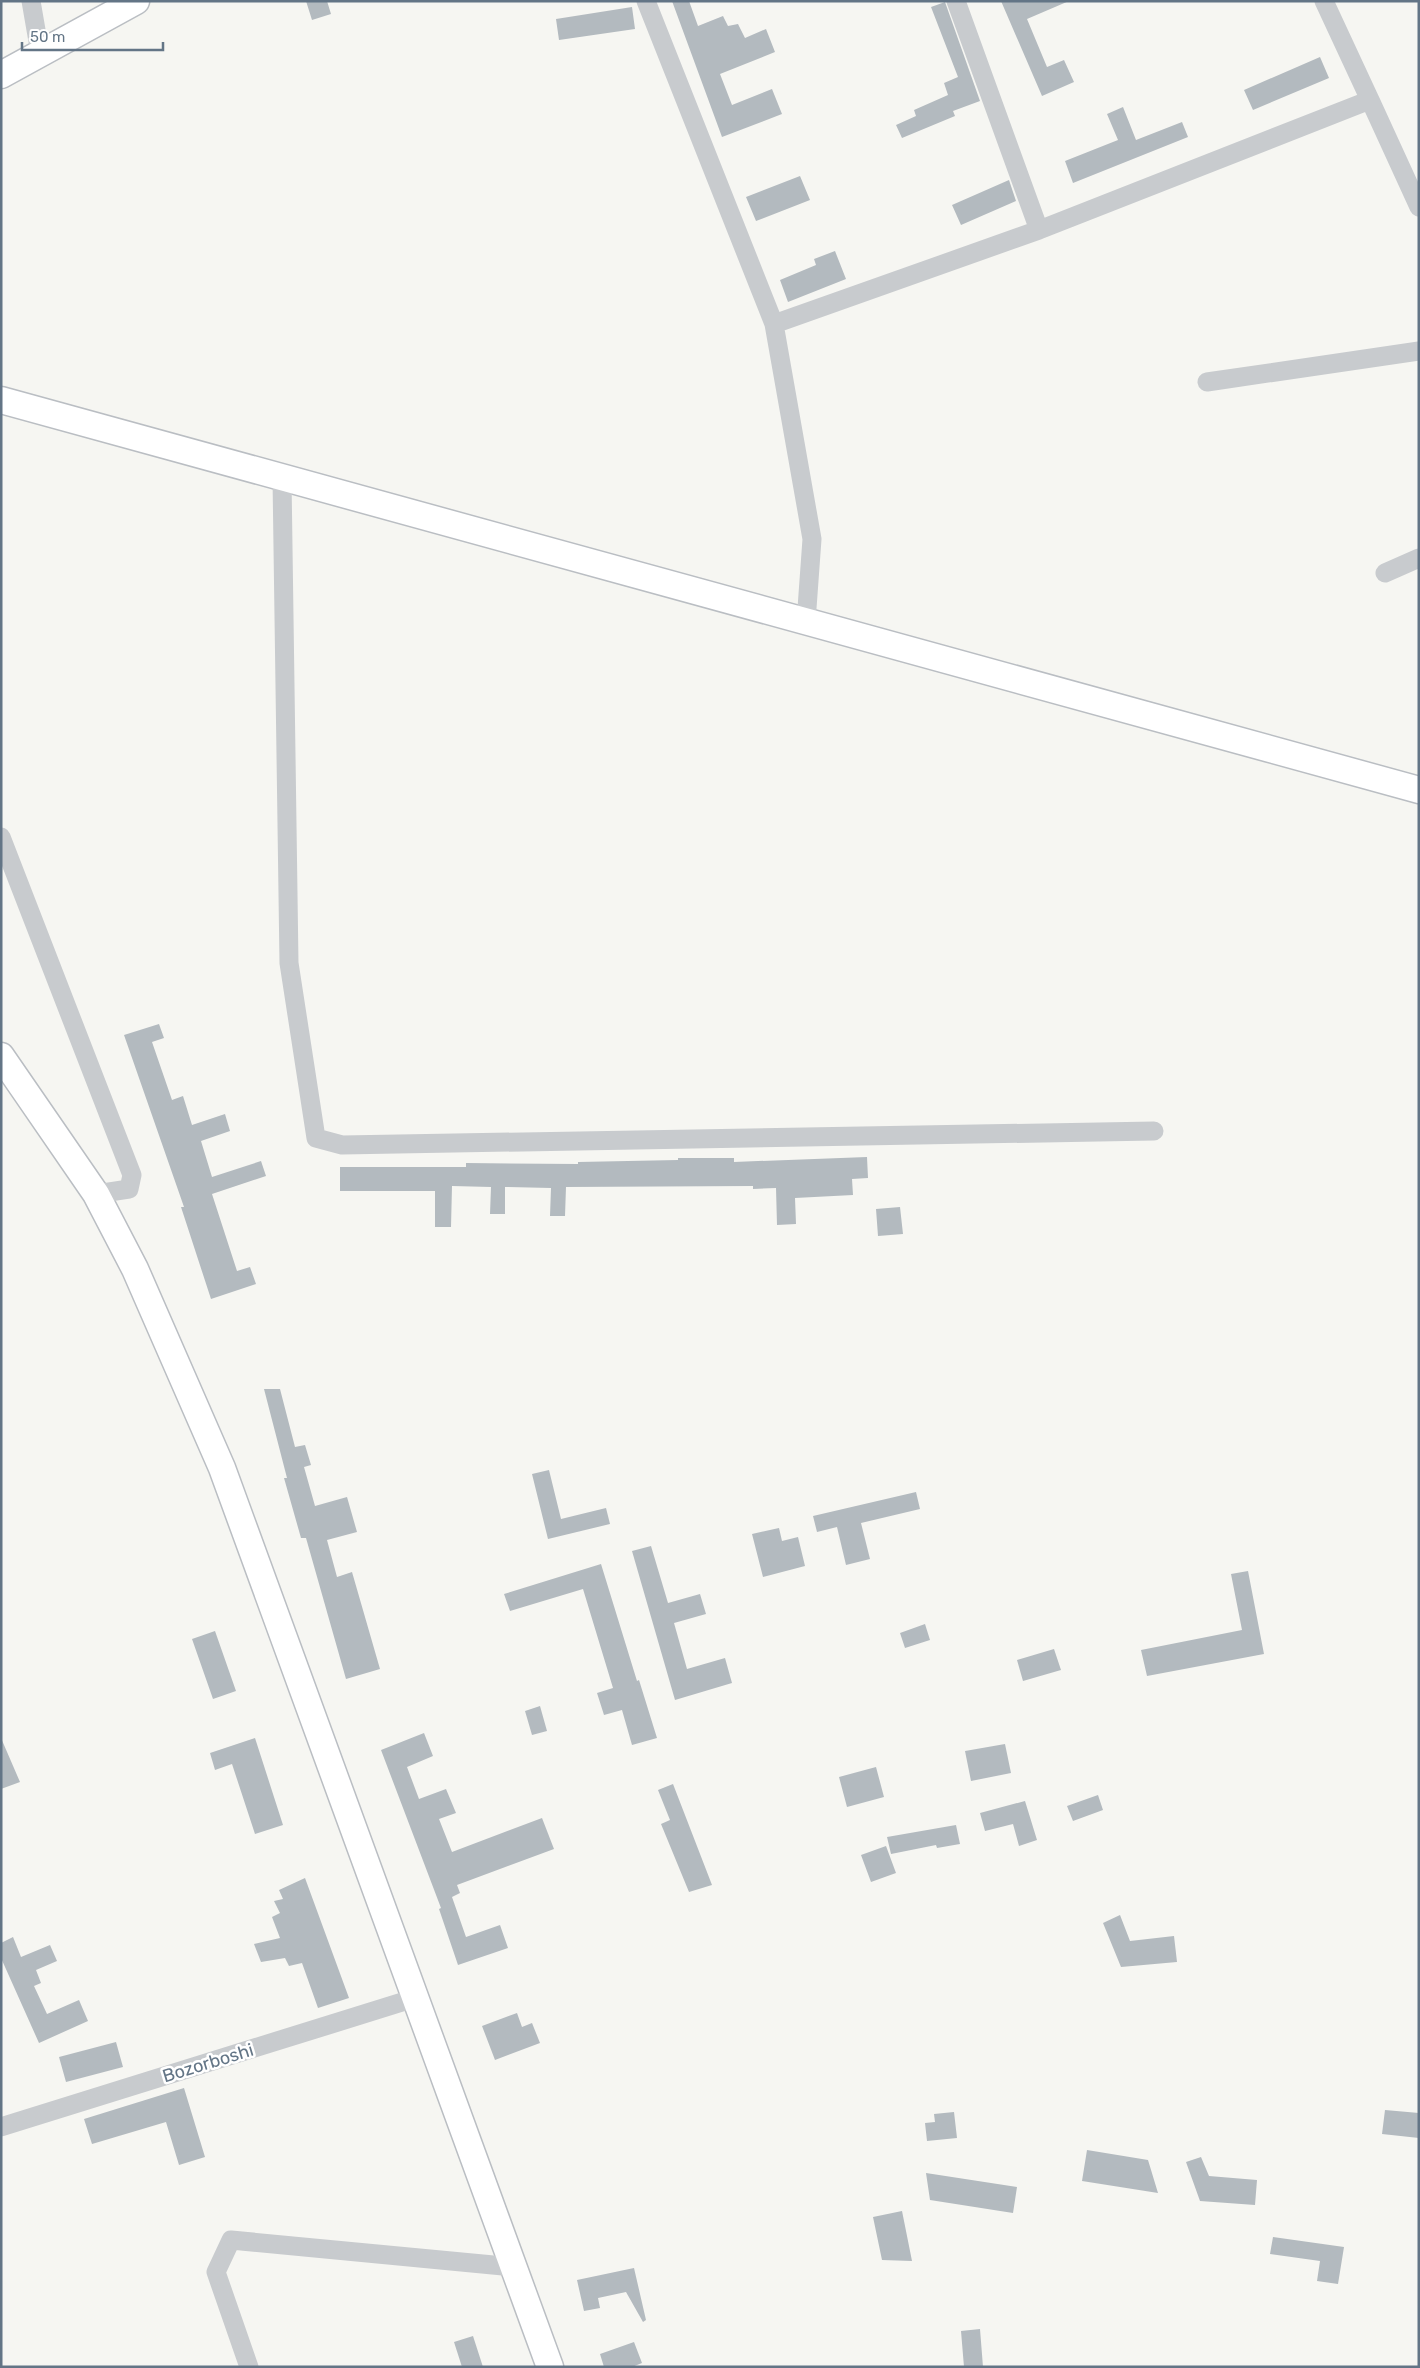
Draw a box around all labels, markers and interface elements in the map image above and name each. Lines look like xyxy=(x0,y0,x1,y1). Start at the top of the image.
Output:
scale bar xyxy=(22,20,164,52)
text: 50 m xyxy=(30,28,65,46)
street label: Bozorboshi xyxy=(160,2039,256,2087)

